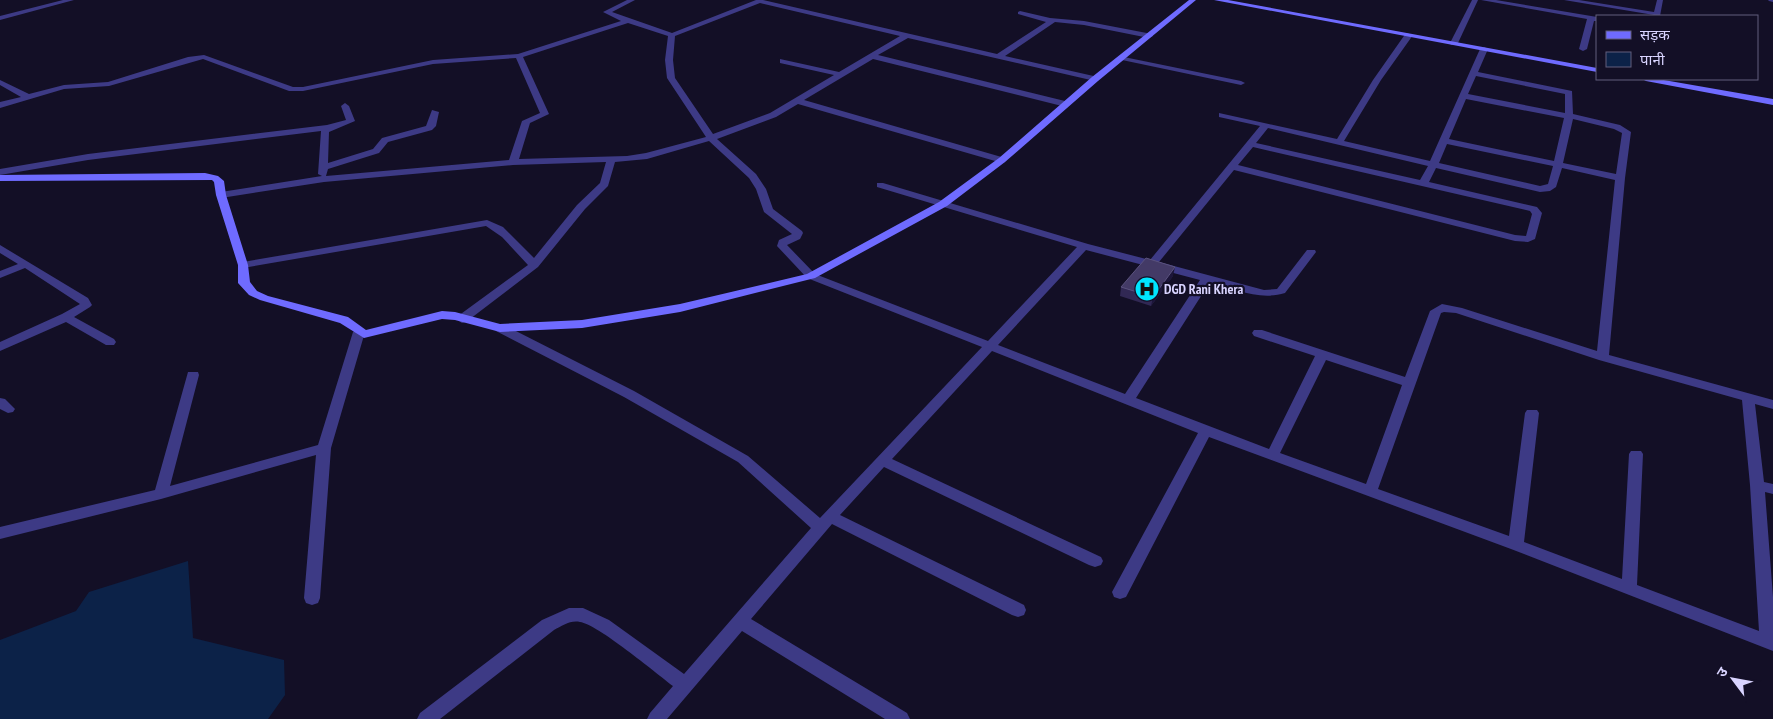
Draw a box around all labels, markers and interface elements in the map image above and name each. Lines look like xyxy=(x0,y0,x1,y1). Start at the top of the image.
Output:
legend xyxy=(1596,15,1758,80)
text: सड़क xyxy=(1640,25,1670,44)
text: पानी xyxy=(1640,50,1666,69)
hospital icon: DGD Rani Khera xyxy=(1134,276,1160,302)
place label: DGD Rani Khera xyxy=(1164,280,1243,298)
north arrow xyxy=(1708,654,1758,704)
text: उ xyxy=(1712,663,1732,680)

